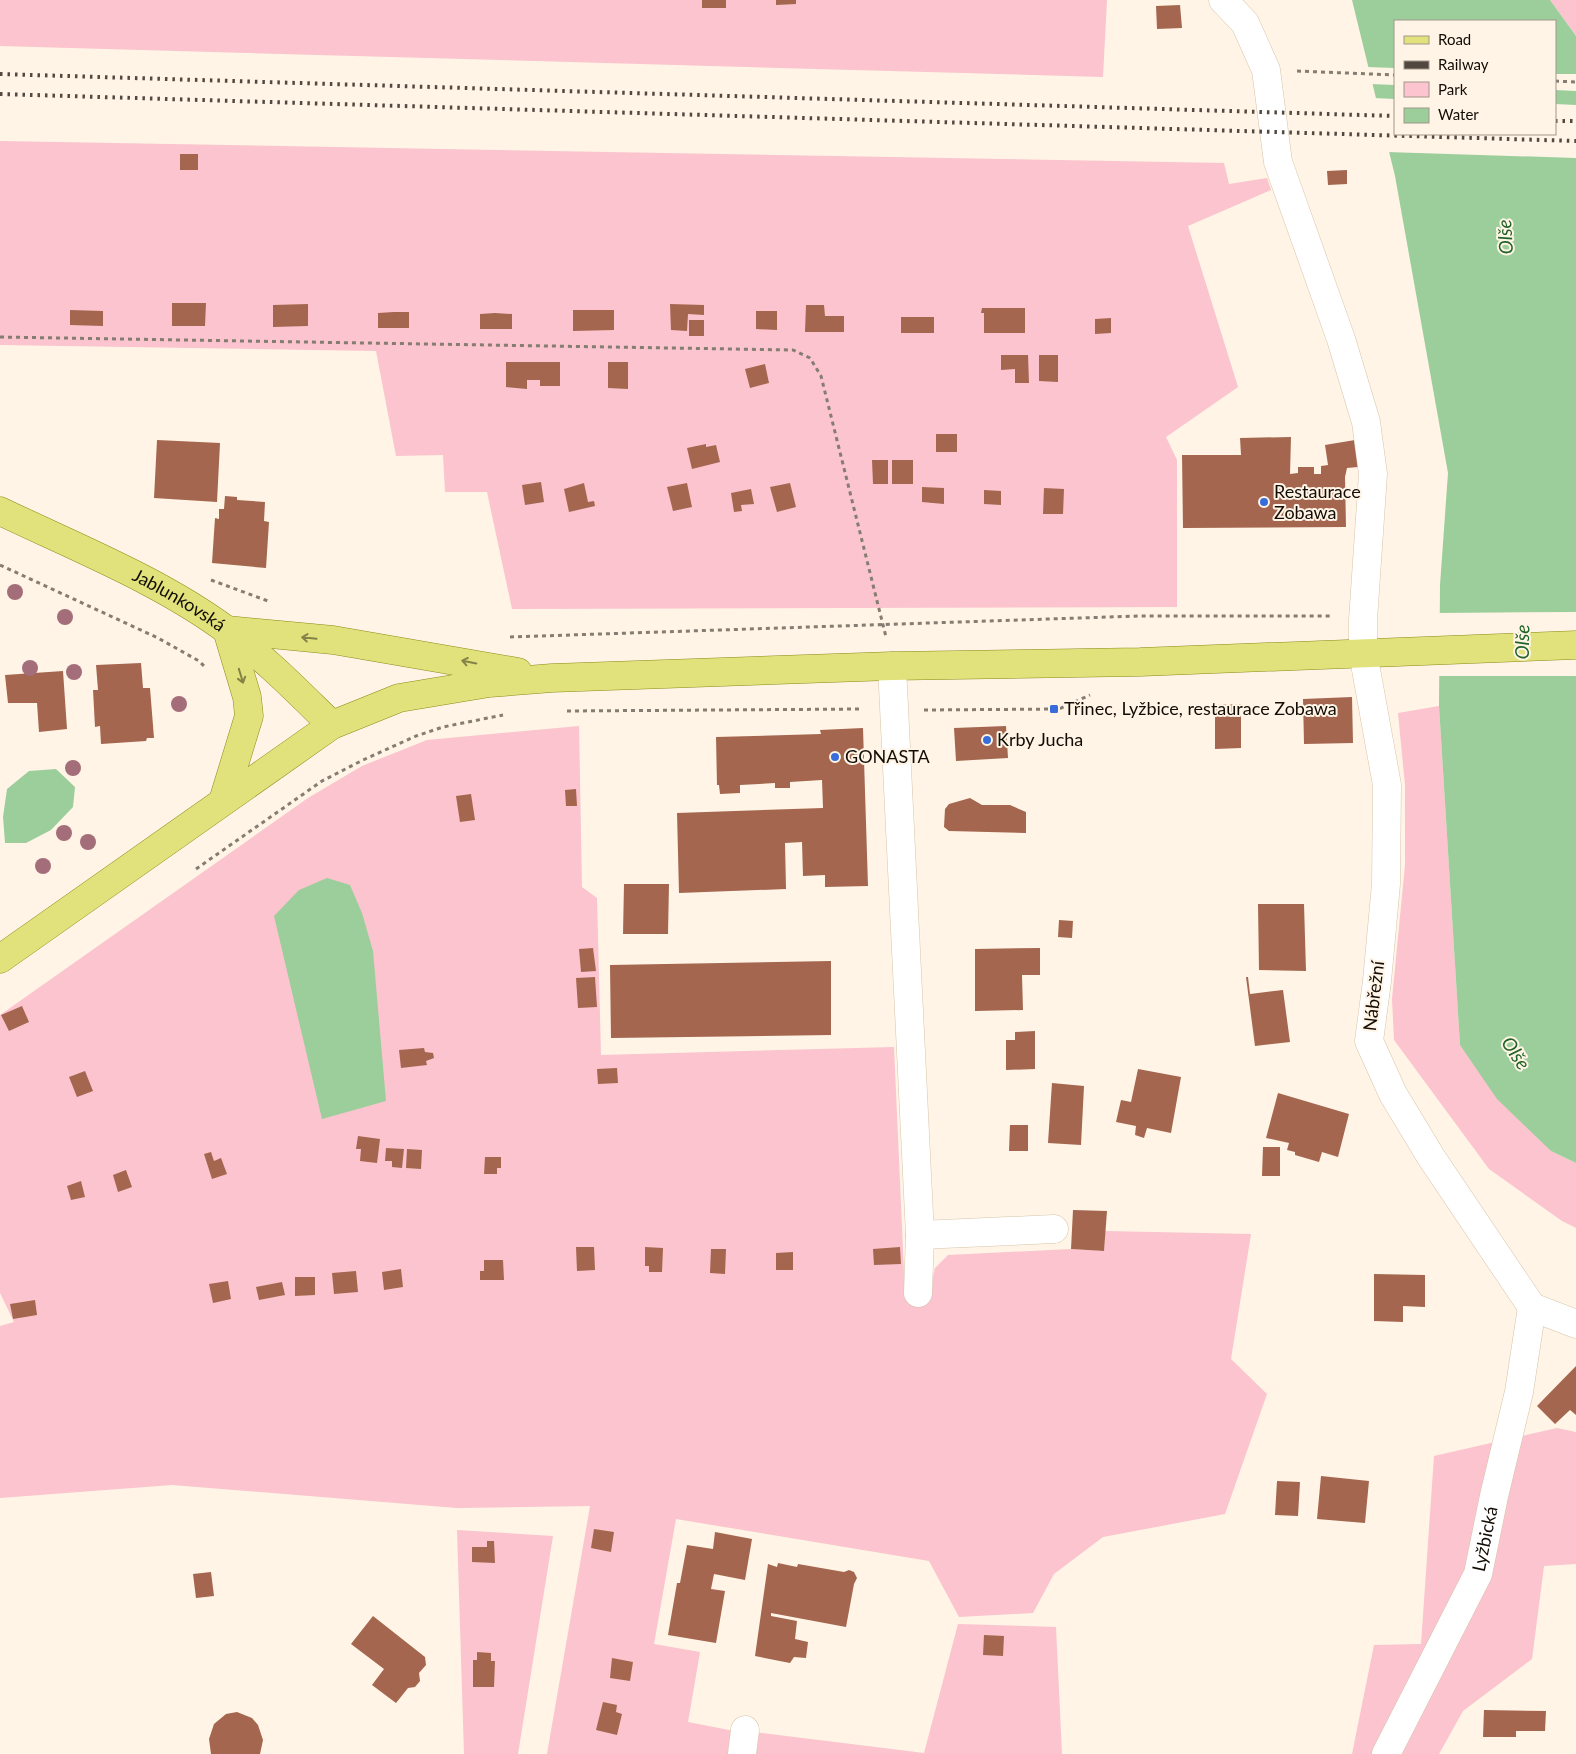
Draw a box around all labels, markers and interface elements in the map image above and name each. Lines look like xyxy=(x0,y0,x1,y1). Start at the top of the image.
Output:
legend xyxy=(1394,20,1556,135)
text: Road xyxy=(1438,30,1471,48)
text: Railway xyxy=(1438,55,1489,73)
text: Park xyxy=(1438,80,1468,98)
text: Water xyxy=(1438,105,1479,123)
water label: Olše xyxy=(1492,219,1517,255)
place label: Restaurace Zobawa xyxy=(1274,480,1361,523)
marker: Restaurace Zobawa xyxy=(1258,496,1270,508)
street label: Jablunkovská xyxy=(129,563,230,636)
water label: Olše xyxy=(1510,624,1533,660)
one-way arrow xyxy=(301,633,317,643)
one-way arrow xyxy=(462,657,478,667)
one-way arrow xyxy=(236,668,246,684)
place label: Třinec, Lyžbice, restaurace Zobawa xyxy=(1064,697,1337,719)
marker: Třinec, Lyžbice, restaurace Zobawa xyxy=(1048,703,1060,715)
place label: Krby Jucha xyxy=(997,728,1083,750)
marker: Krby Jucha xyxy=(981,734,993,746)
place label: GONASTA xyxy=(845,745,931,767)
marker: GONASTA xyxy=(829,751,841,763)
street label: Nábřežní xyxy=(1358,959,1388,1032)
water label: Olše xyxy=(1497,1032,1536,1074)
street label: Lyžbická xyxy=(1467,1504,1502,1573)

